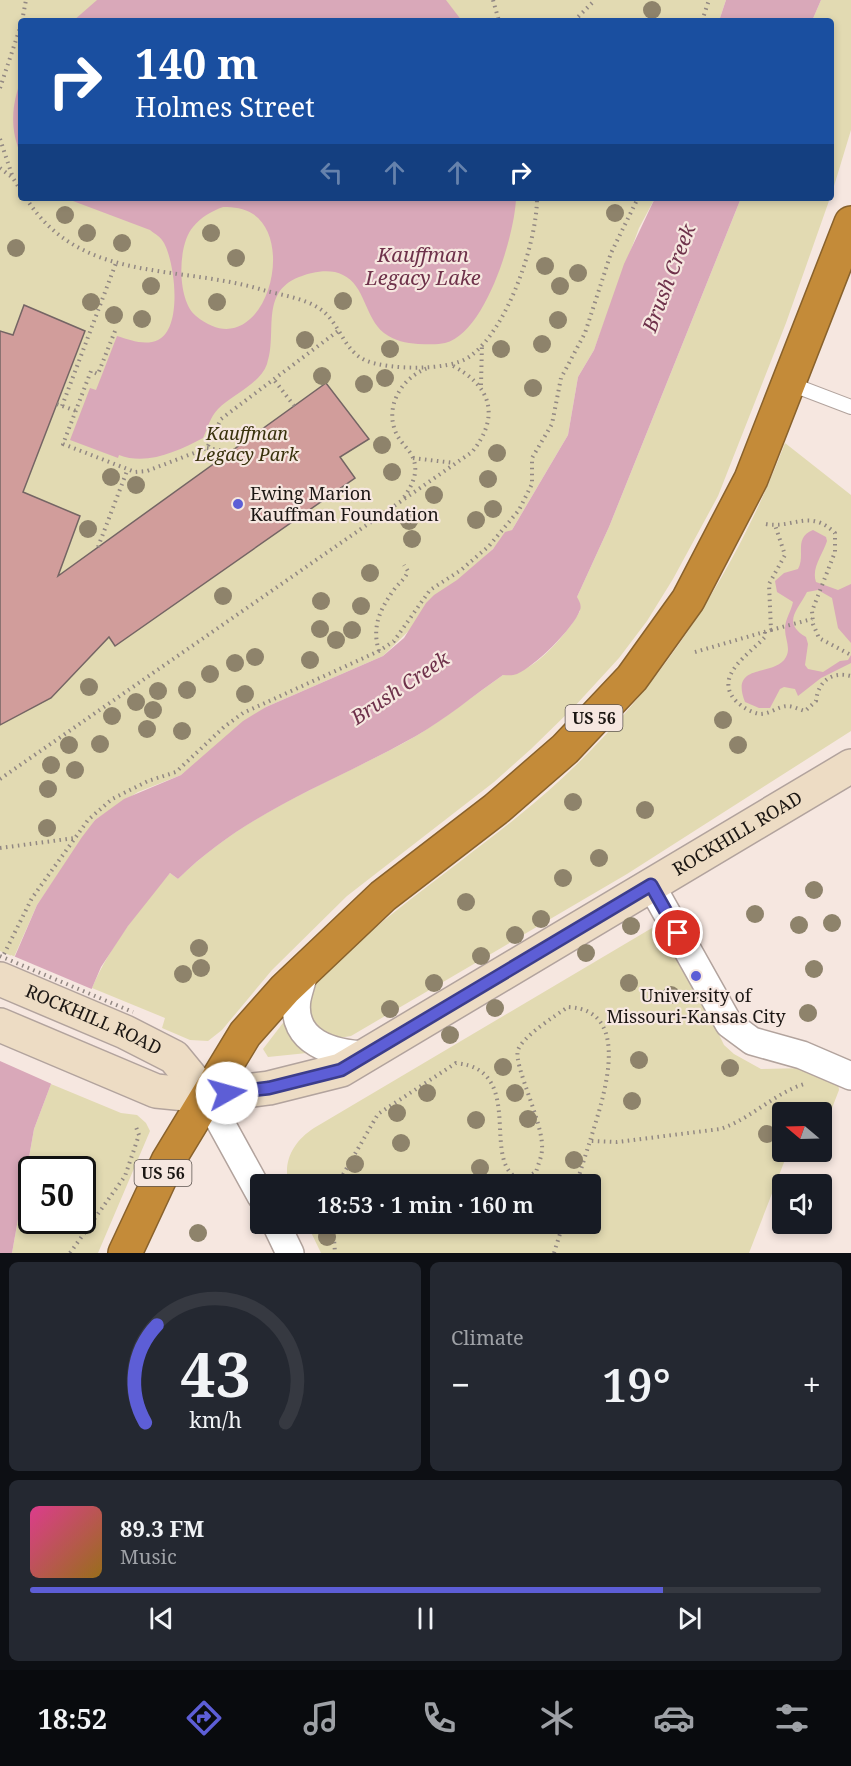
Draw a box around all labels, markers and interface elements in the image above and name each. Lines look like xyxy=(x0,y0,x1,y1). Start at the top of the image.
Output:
text: 140 m xyxy=(135,34,259,91)
icon: right xyxy=(36,42,114,120)
text: Holmes Street xyxy=(135,88,315,125)
icon: left xyxy=(315,156,348,189)
icon: ahead xyxy=(378,156,411,189)
icon: ahead xyxy=(441,156,474,189)
icon: right xyxy=(504,156,537,189)
water label: Brush Creek xyxy=(635,219,702,337)
water label: Kauffman Legacy Lake xyxy=(364,241,481,291)
park label: Kauffman Legacy Park xyxy=(194,421,300,466)
place label: Ewing Marion Kauffman Foundation xyxy=(250,481,439,526)
marker: Ewing Marion Kauffman Foundation xyxy=(231,497,245,511)
water label: Brush Creek xyxy=(344,644,455,731)
road number: US 56 xyxy=(566,705,622,731)
street label: ROCKHILL ROAD xyxy=(668,785,806,881)
pin xyxy=(652,907,703,958)
icon: arrive xyxy=(661,916,694,949)
marker: University of Missouri-Kansas City xyxy=(689,969,703,983)
street label: ROCKHILL ROAD xyxy=(22,978,166,1060)
place label: University of Missouri-Kansas City xyxy=(606,983,786,1028)
position arrow xyxy=(195,1061,259,1125)
north arrow xyxy=(772,1102,832,1162)
map controls xyxy=(772,1102,832,1234)
speed limit sign: 50 xyxy=(18,1156,96,1234)
road number: US 56 xyxy=(134,1160,192,1186)
button: sound xyxy=(772,1174,832,1234)
text: 18:53 · 1 min · 160 m xyxy=(317,1189,534,1219)
text: Climate xyxy=(451,1324,524,1351)
text: 43 xyxy=(180,1330,250,1415)
text: 19° xyxy=(602,1354,671,1415)
text: − xyxy=(451,1362,470,1407)
text: + xyxy=(803,1362,821,1407)
text: km/h xyxy=(189,1406,242,1435)
text: 89.3 FM xyxy=(120,1513,204,1543)
text: Music xyxy=(120,1543,177,1570)
icon: previous xyxy=(145,1602,178,1635)
icon: pause xyxy=(409,1602,442,1635)
icon: next xyxy=(673,1602,706,1635)
icon: directions xyxy=(183,1697,225,1739)
icon: music xyxy=(300,1697,342,1739)
icon: phone xyxy=(418,1697,460,1739)
icon: climate xyxy=(536,1697,578,1739)
icon: car xyxy=(653,1697,695,1739)
icon: filters xyxy=(771,1697,813,1739)
text: 18:52 xyxy=(38,1700,107,1737)

